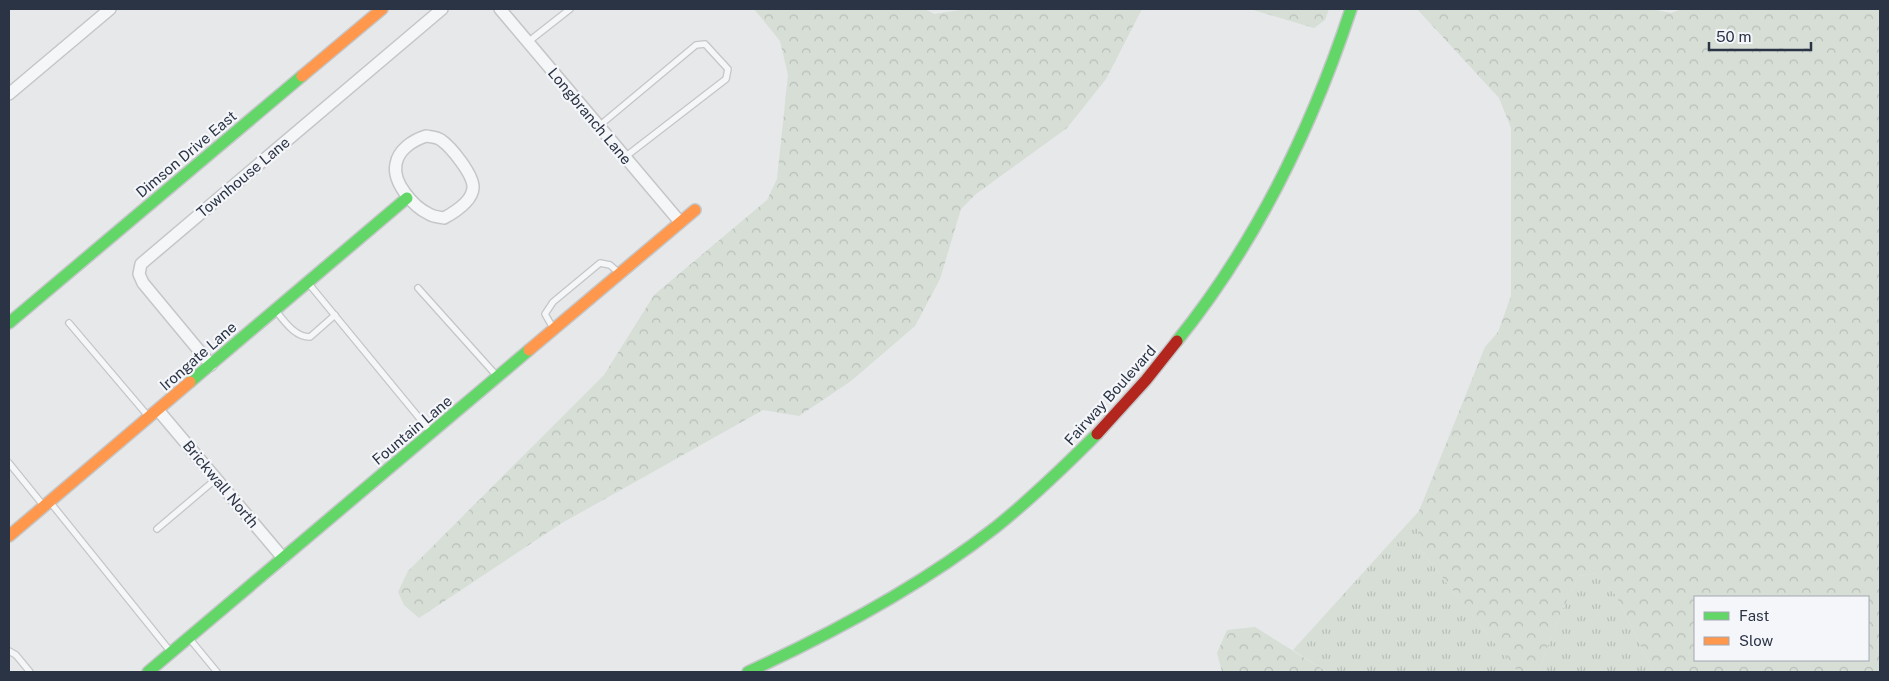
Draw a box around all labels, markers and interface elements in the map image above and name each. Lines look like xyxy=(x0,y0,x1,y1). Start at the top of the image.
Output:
scale bar xyxy=(1709,20,1812,52)
text: 50 m xyxy=(1716,28,1751,45)
street label: Longbranch Lane xyxy=(545,64,635,168)
street label: Dimson Drive East xyxy=(132,107,240,201)
street label: Townhouse Lane xyxy=(193,133,293,221)
street label: Irongate Lane xyxy=(156,318,240,394)
street label: Fairway Boulevard xyxy=(1061,342,1159,448)
street label: Fountain Lane xyxy=(369,392,455,468)
street label: Brickwall North xyxy=(180,437,262,531)
legend xyxy=(1694,596,1869,661)
text: Fast xyxy=(1739,607,1769,624)
text: Slow xyxy=(1739,632,1774,649)

